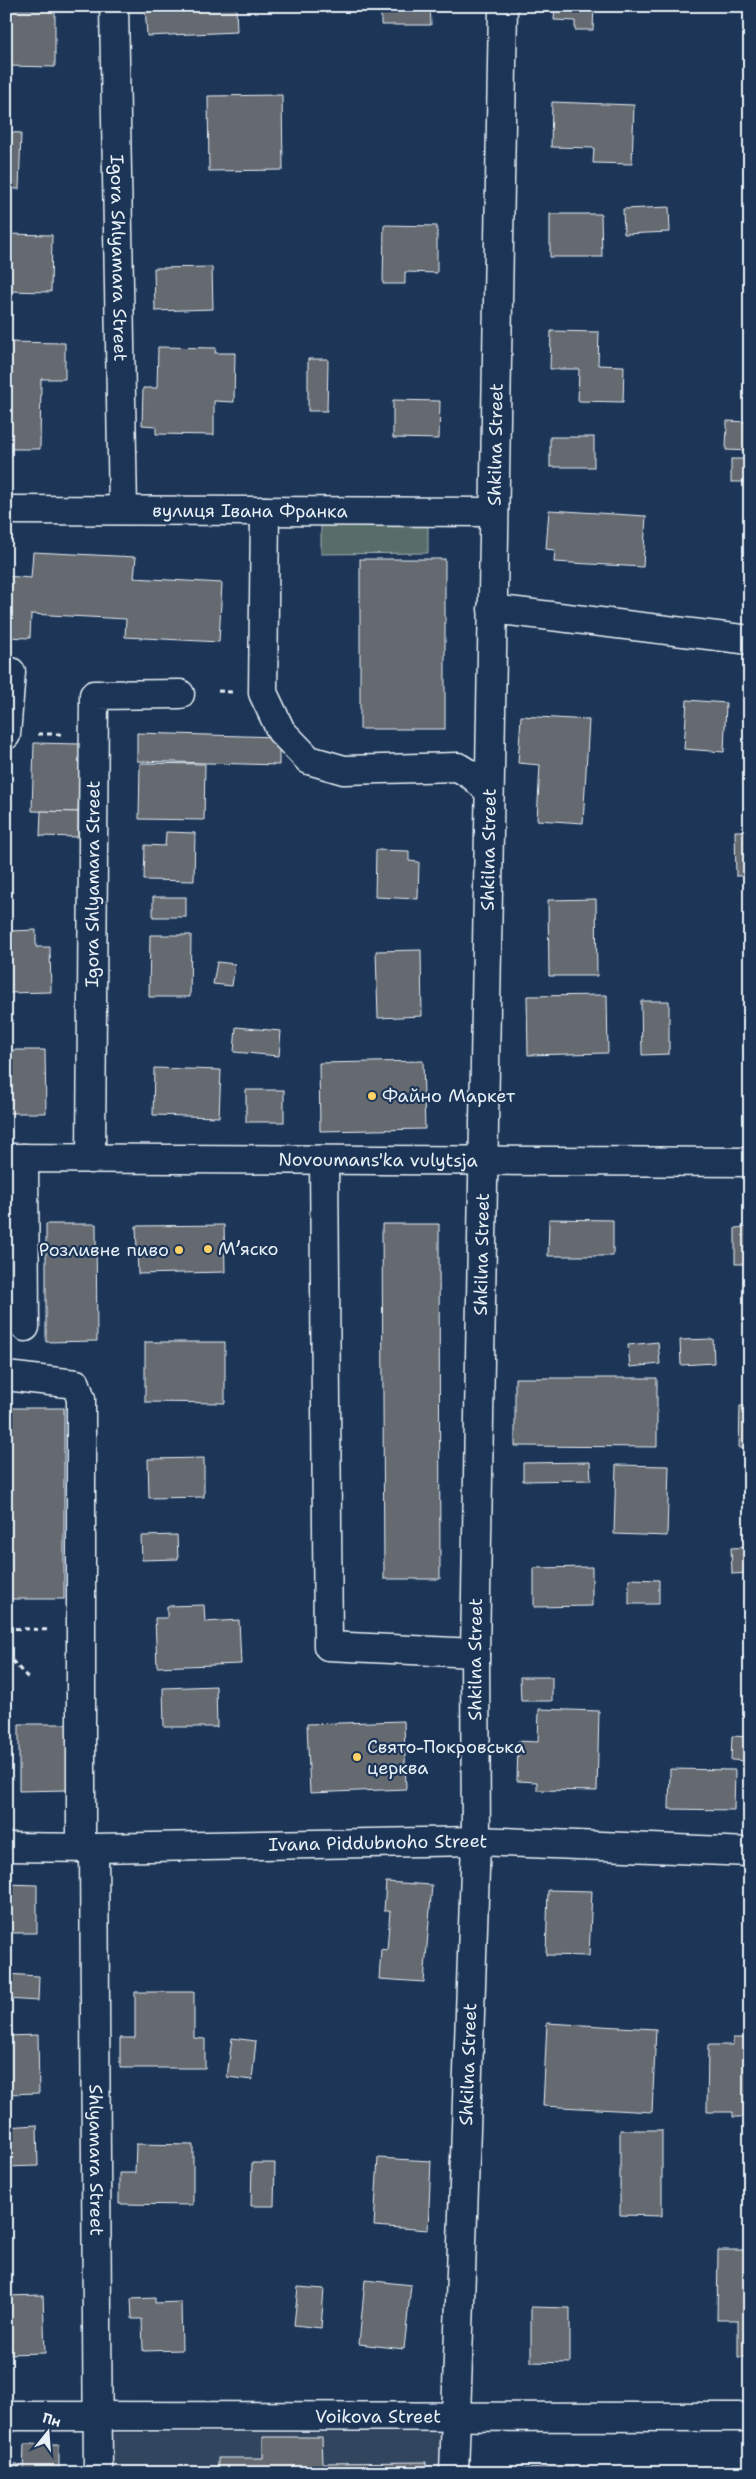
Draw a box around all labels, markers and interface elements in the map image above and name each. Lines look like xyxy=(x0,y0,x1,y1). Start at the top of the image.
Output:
street label: Igora Shlyamara Street xyxy=(105,154,132,362)
street label: Shkilna Street xyxy=(483,383,509,506)
street label: вулиця Івана Франка xyxy=(152,499,348,523)
street label: Igora Shlyamara Street xyxy=(80,780,105,988)
street label: Shkilna Street xyxy=(476,788,502,911)
place label: Файно Маркет xyxy=(382,1084,516,1108)
marker: Файно Маркет xyxy=(366,1090,378,1102)
street label: Novoumans'ka vulytsja xyxy=(278,1147,478,1173)
street label: Shkilna Street xyxy=(469,1193,495,1316)
place label: Мʼяско xyxy=(218,1237,278,1261)
place label: Розливне пиво xyxy=(39,1238,169,1262)
marker: Мʼяско xyxy=(202,1243,214,1255)
marker: Розливне пиво xyxy=(173,1244,185,1256)
street label: Shkilna Street xyxy=(463,1598,488,1721)
place label: Свято-Покровська церква xyxy=(367,1735,525,1780)
marker: Свято-Покровська церква xyxy=(351,1751,363,1763)
street label: Ivana Piddubnoho Street xyxy=(268,1829,488,1857)
street label: Shkilna Street xyxy=(454,2002,482,2126)
street label: Shlyamara Street xyxy=(84,2084,108,2236)
street label: Voikova Street xyxy=(315,2404,441,2429)
north arrow xyxy=(22,2406,72,2456)
text: Пн xyxy=(40,2408,63,2431)

